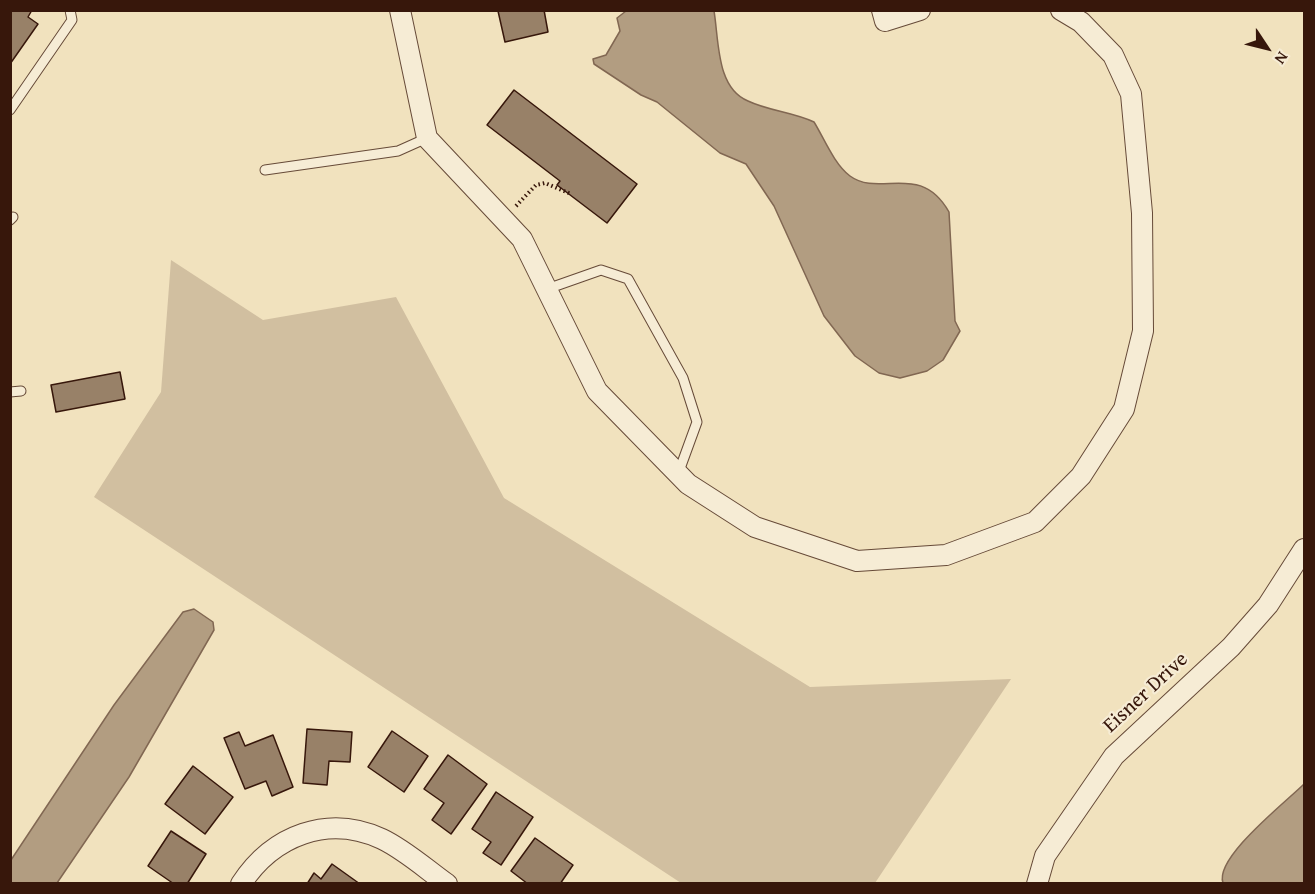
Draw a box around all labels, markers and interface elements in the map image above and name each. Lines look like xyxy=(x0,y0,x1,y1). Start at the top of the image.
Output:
north arrow xyxy=(1237,18,1297,78)
text: N xyxy=(1269,47,1295,70)
street label: Eisner Drive xyxy=(1098,647,1194,739)

